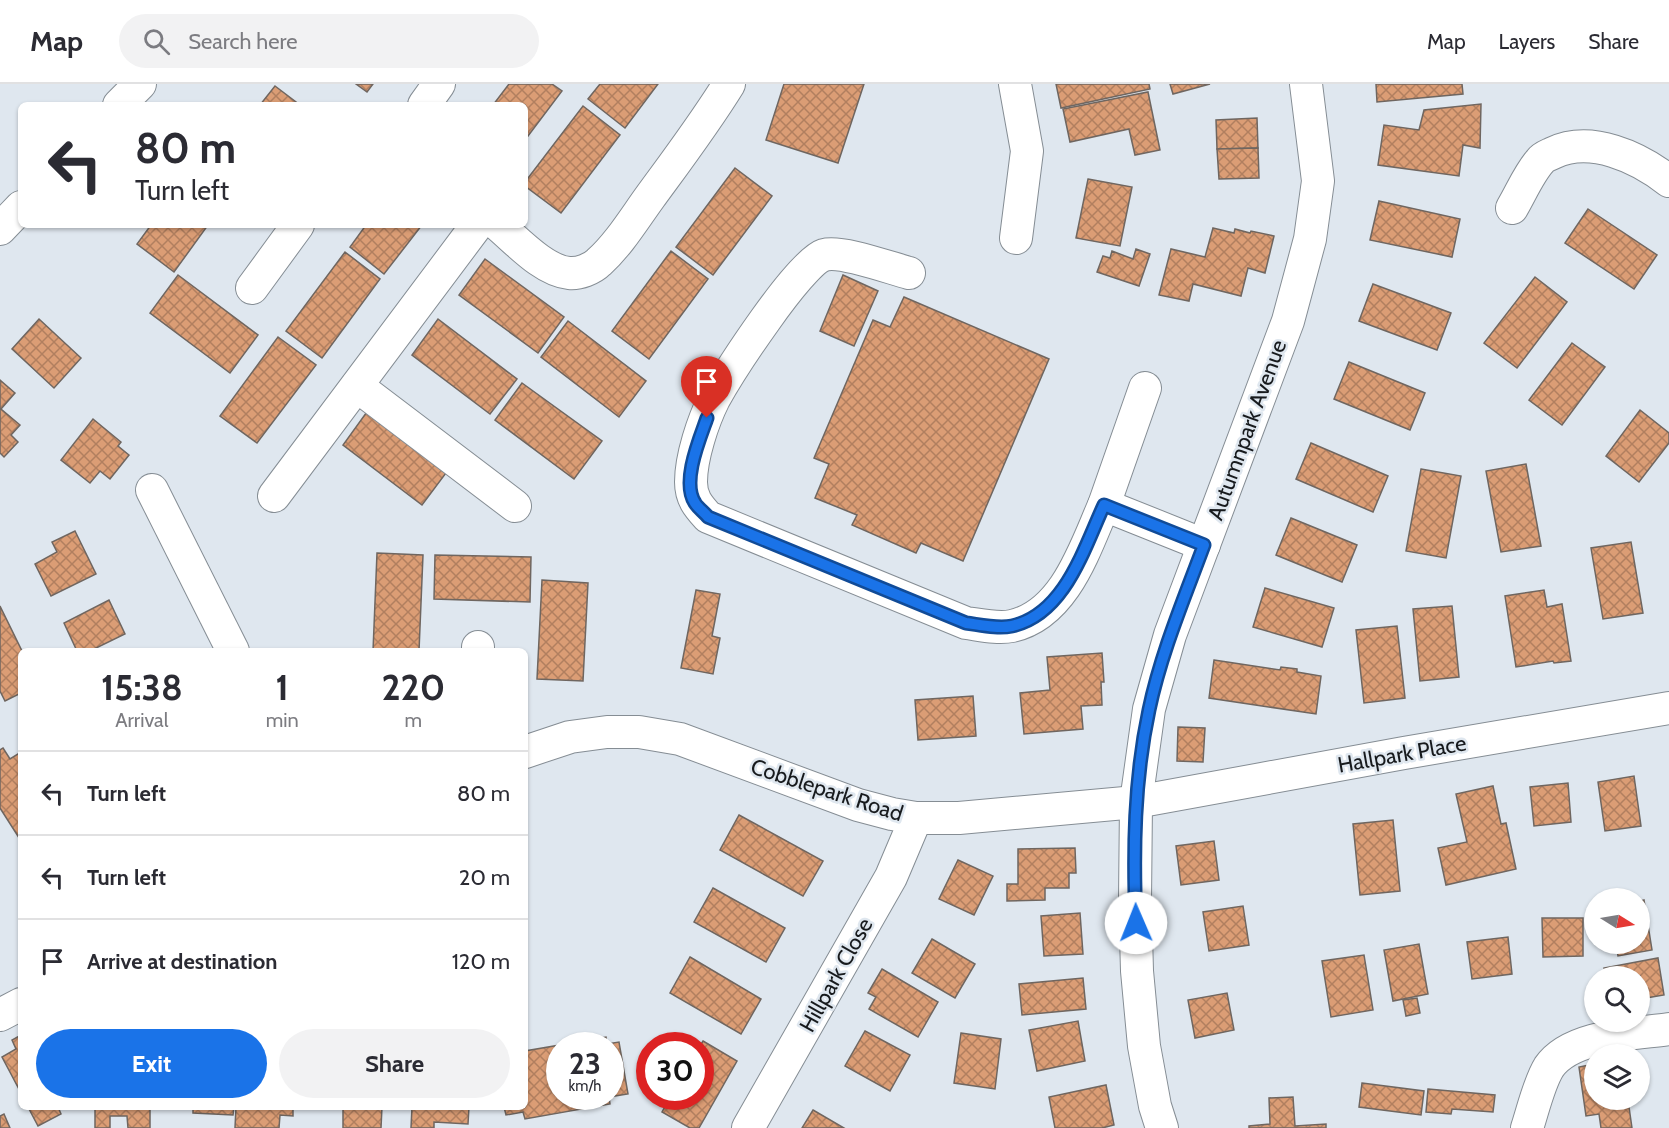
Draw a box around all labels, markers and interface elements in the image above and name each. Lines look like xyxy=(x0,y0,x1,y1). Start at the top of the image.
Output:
search box xyxy=(119,14,539,68)
text: Map xyxy=(30,24,83,58)
icon: search xyxy=(140,25,173,58)
text: Search here xyxy=(188,28,297,55)
text: Map xyxy=(1427,29,1466,54)
text: Layers xyxy=(1499,29,1555,54)
text: Share xyxy=(1588,29,1639,54)
text: 80 m xyxy=(135,122,236,174)
icon: left xyxy=(36,126,114,204)
text: Turn left xyxy=(135,174,229,207)
street label: Autumnpark Avenue xyxy=(1202,336,1292,524)
pin xyxy=(681,356,732,418)
icon: arrive xyxy=(690,365,723,398)
text: 15:38 xyxy=(101,665,183,709)
text: 1 xyxy=(275,665,289,709)
text: 220 xyxy=(382,665,445,709)
text: Arrival xyxy=(115,708,168,732)
text: min xyxy=(266,708,299,732)
text: m xyxy=(405,708,422,732)
street label: Hallpark Place xyxy=(1336,729,1468,779)
street label: Cobblepark Road xyxy=(748,753,906,827)
icon: left xyxy=(36,777,69,810)
text: Turn left xyxy=(87,780,166,807)
text: 80 m xyxy=(457,780,510,807)
icon: left xyxy=(36,861,69,894)
text: Turn left xyxy=(87,864,166,891)
text: 20 m xyxy=(459,864,510,891)
north arrow xyxy=(1584,888,1650,954)
map controls xyxy=(1584,888,1650,1110)
position arrow xyxy=(1104,891,1168,955)
street label: Hillpark Close xyxy=(794,913,878,1037)
icon: arrive xyxy=(36,945,69,978)
text: Arrive at destination xyxy=(87,948,277,975)
text: 120 m xyxy=(452,948,510,975)
button: search xyxy=(1584,966,1650,1032)
button: Exit xyxy=(36,1029,267,1098)
button: Share xyxy=(279,1029,510,1098)
speed limit sign: 30 xyxy=(636,1032,714,1110)
button: layers xyxy=(1584,1044,1650,1110)
text: 23 xyxy=(569,1045,601,1082)
text: km/h xyxy=(569,1077,601,1095)

